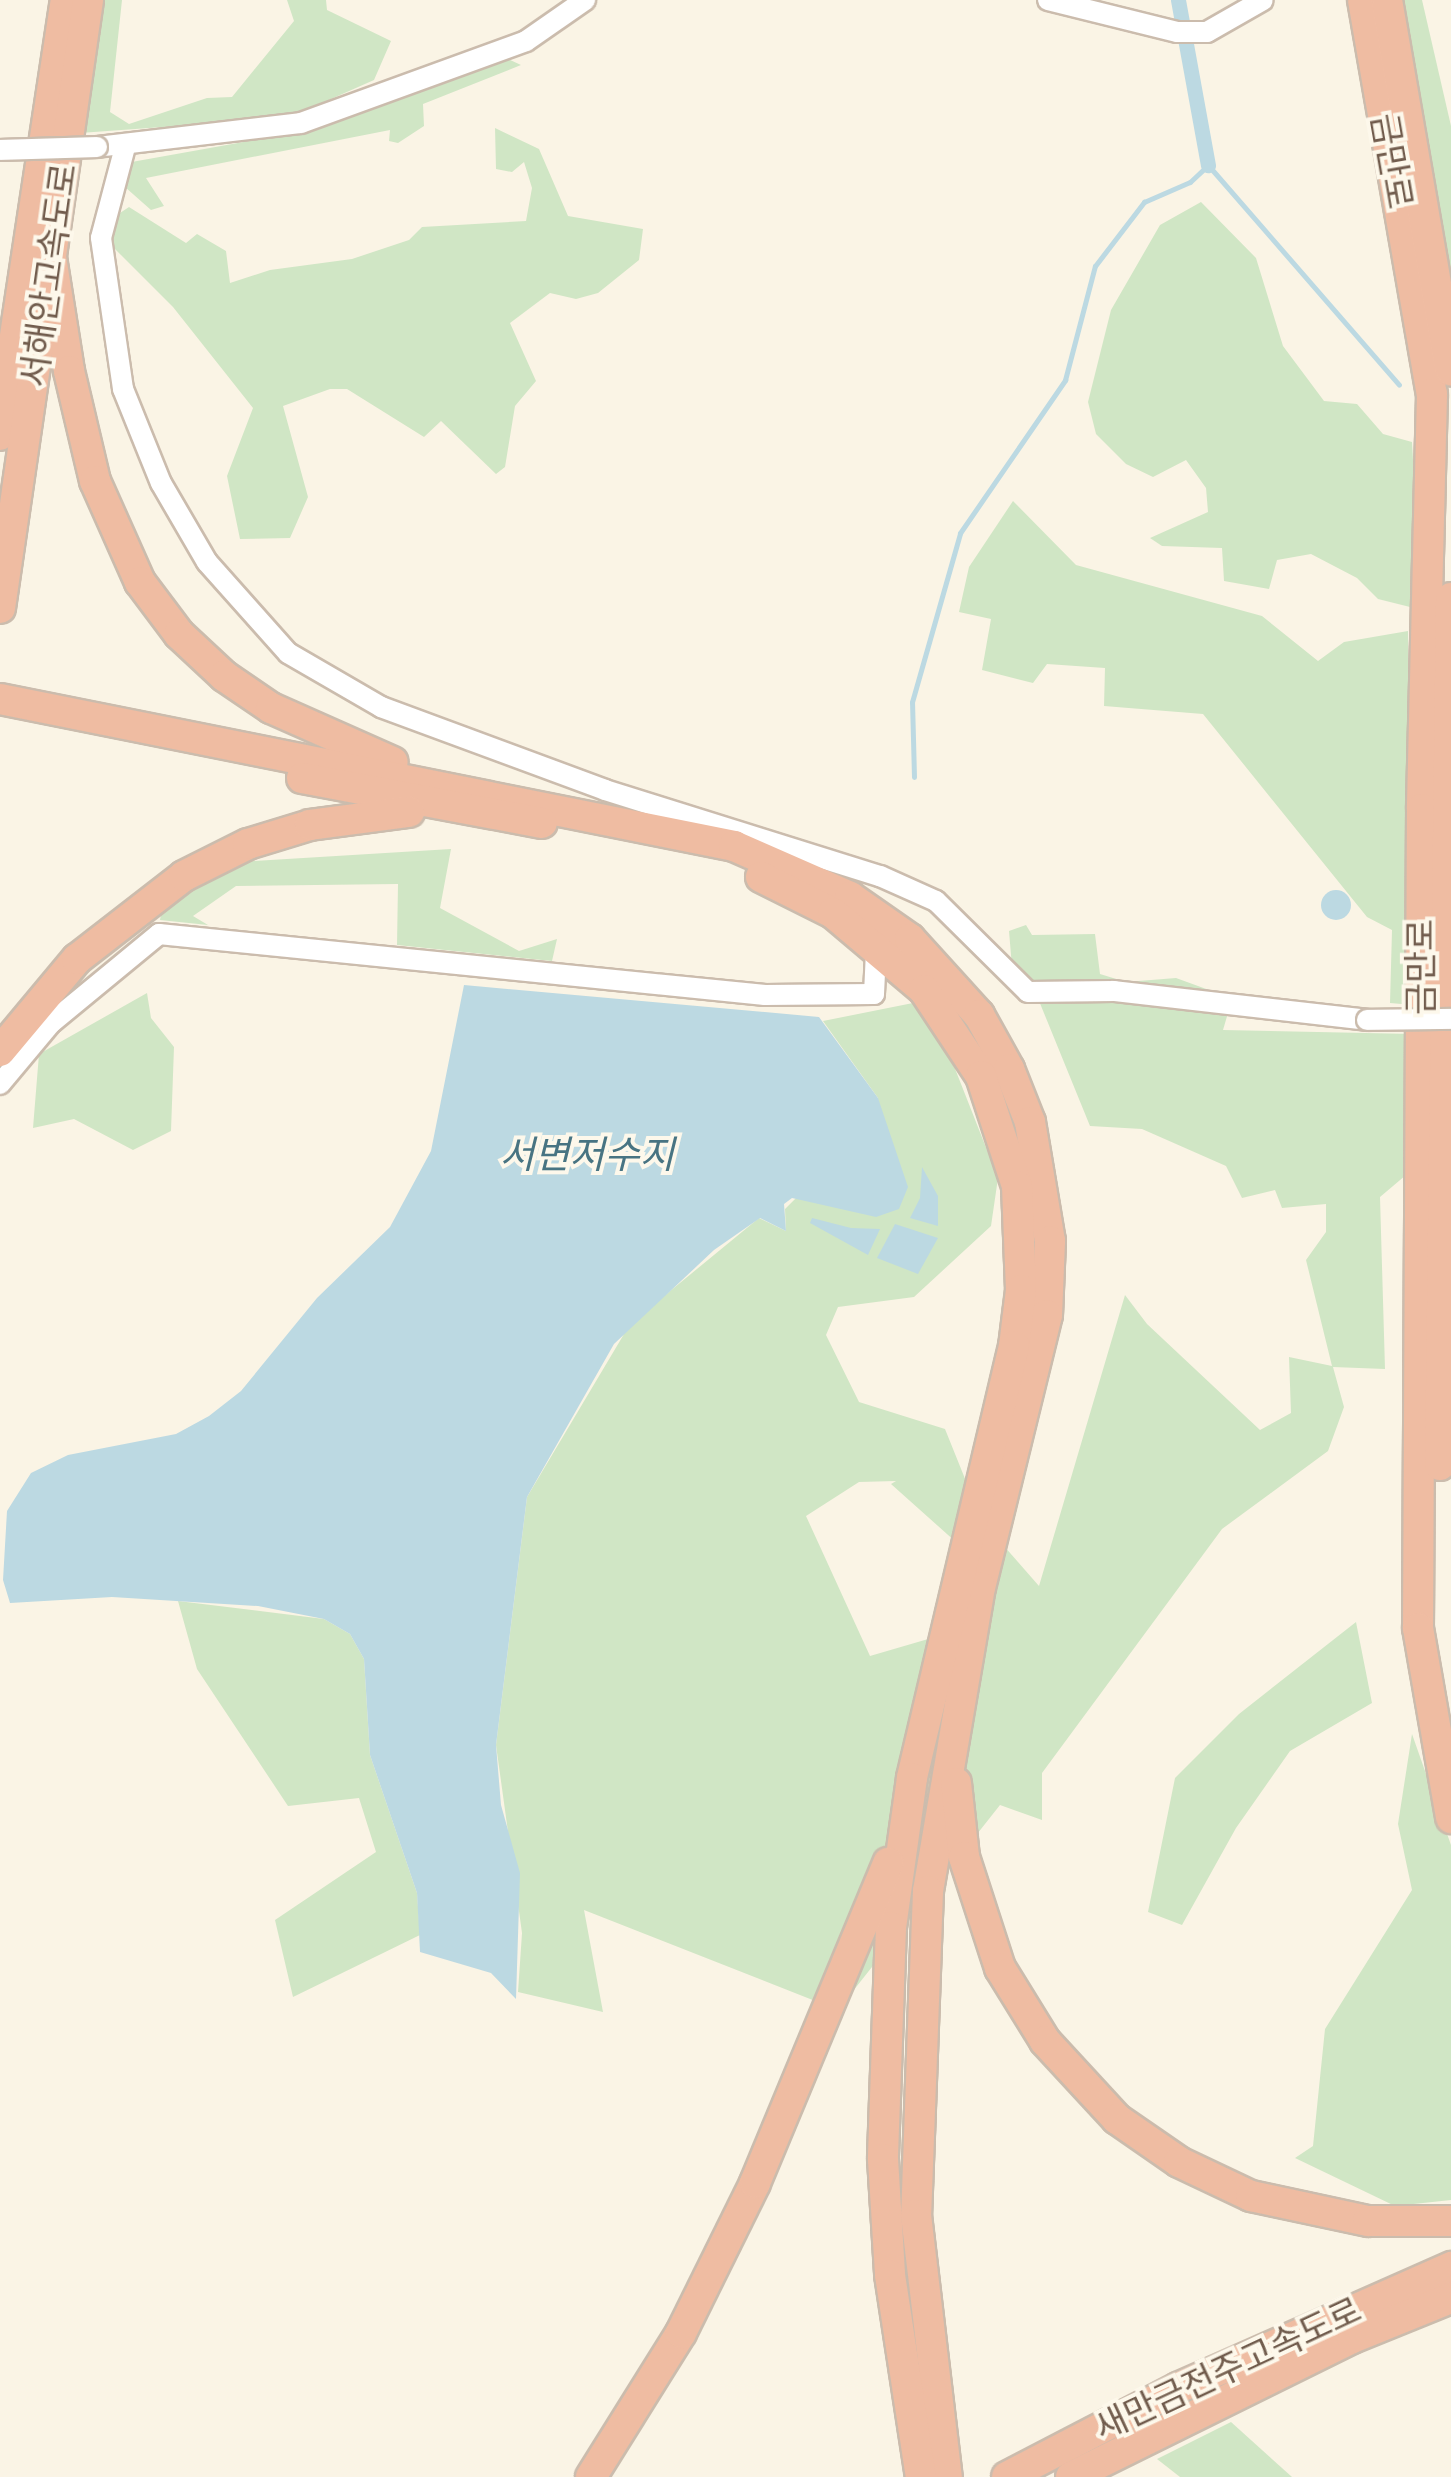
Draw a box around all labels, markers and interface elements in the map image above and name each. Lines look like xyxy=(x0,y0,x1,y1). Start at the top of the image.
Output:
street label: 금만로 xyxy=(1363,110,1421,212)
street label: 서해안고속도로 xyxy=(13,160,85,390)
street label: 금만로 xyxy=(1400,919,1442,1015)
water label: 서변저수지 xyxy=(500,1132,674,1178)
street label: 새만금전주고속도로 xyxy=(1088,2289,1368,2449)

